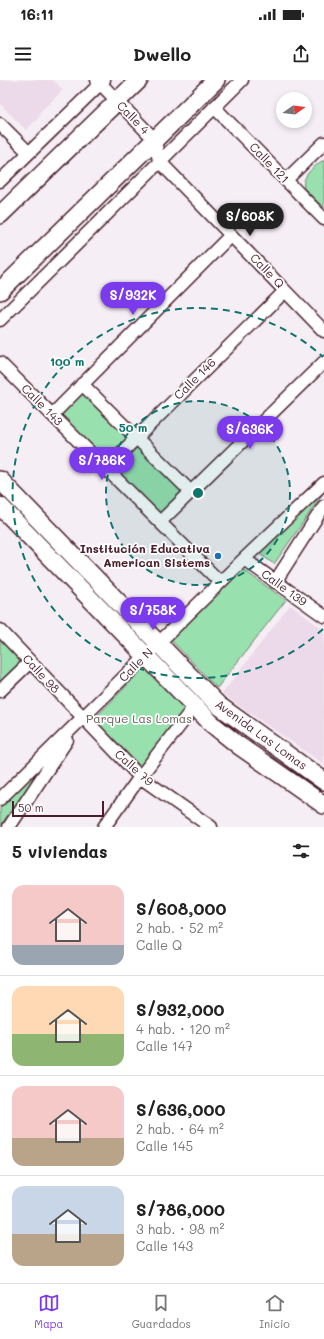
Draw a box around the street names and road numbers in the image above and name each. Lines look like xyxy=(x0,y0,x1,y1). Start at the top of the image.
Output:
street label: Calle 4 xyxy=(114,97,154,137)
street label: Calle 121 xyxy=(246,138,293,186)
street label: Calle Q xyxy=(247,249,288,291)
street label: Calle 146 xyxy=(170,354,219,403)
street label: Calle 143 xyxy=(18,380,67,429)
street label: Calle 139 xyxy=(259,565,311,609)
street label: Calle N xyxy=(115,644,156,685)
street label: Calle 98 xyxy=(20,650,64,696)
street label: Avenida Las Lomas xyxy=(212,695,311,773)
street label: Calle 79 xyxy=(112,746,158,789)

